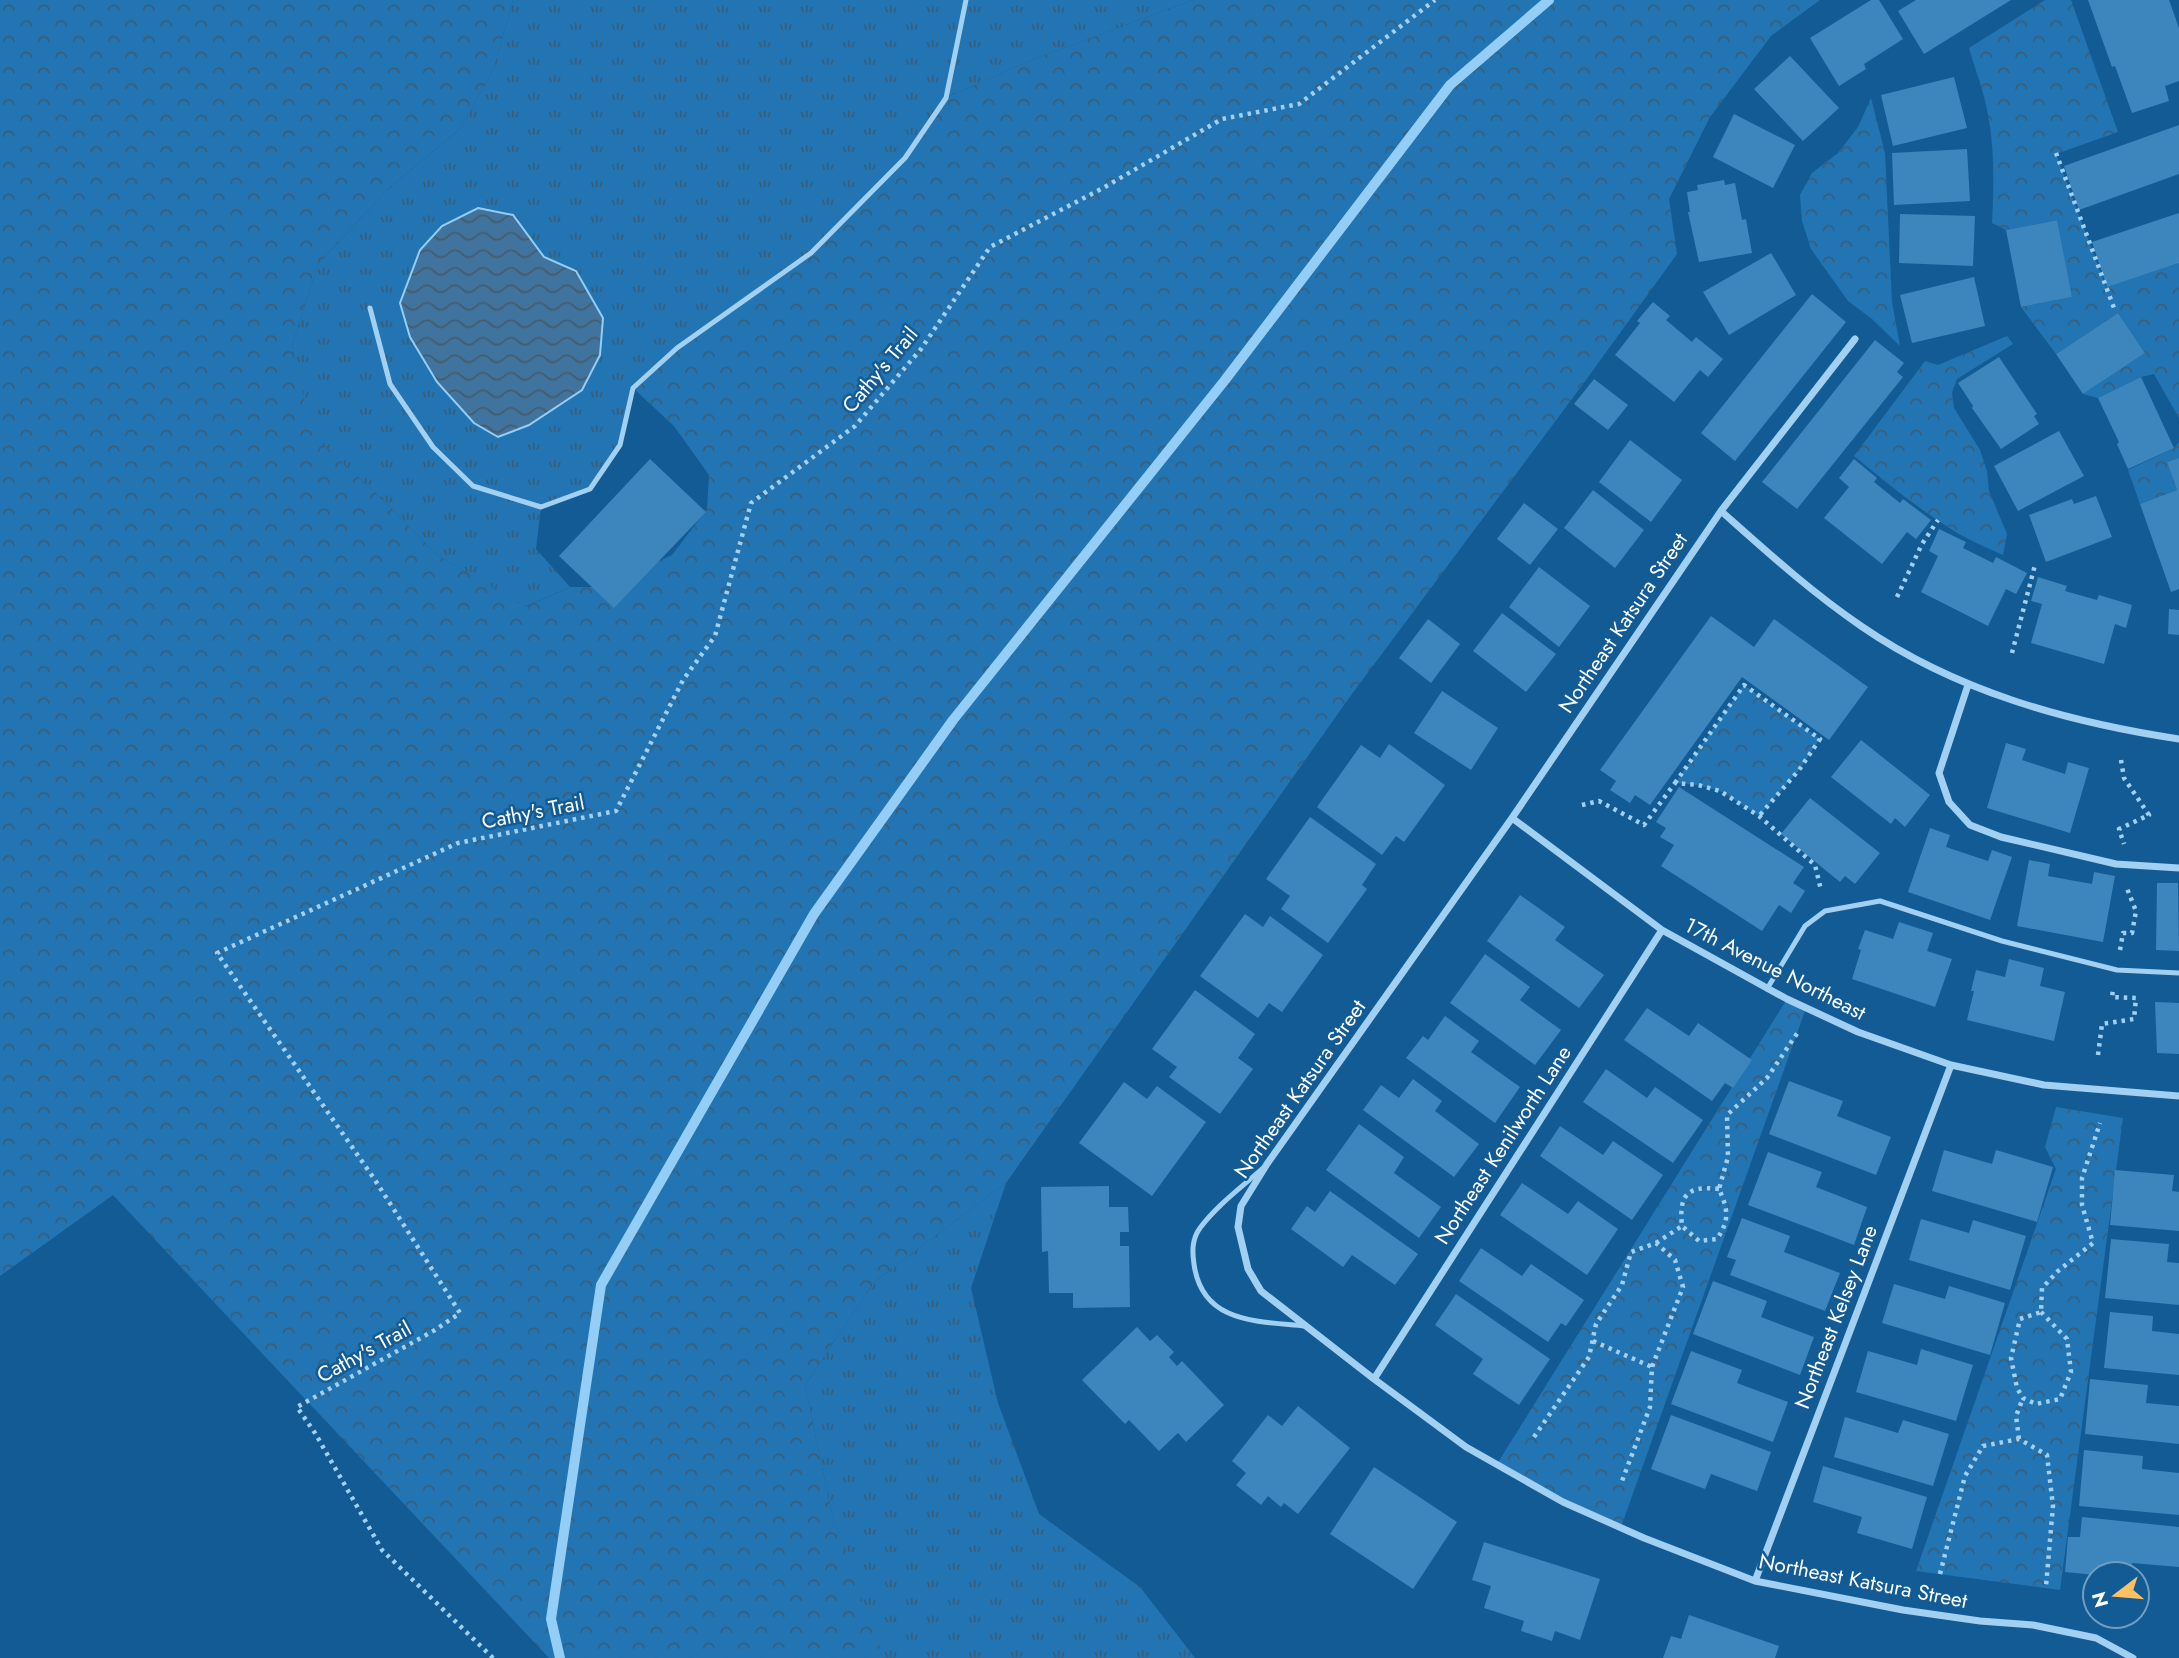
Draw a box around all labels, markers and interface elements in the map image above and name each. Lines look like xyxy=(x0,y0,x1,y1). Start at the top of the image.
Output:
street label: Cathy's Trail xyxy=(835,321,925,419)
street label: Northeast Katsura Street xyxy=(1551,527,1695,719)
street label: Cathy's Trail xyxy=(479,787,587,837)
street label: 17th Avenue Northeast xyxy=(1679,910,1871,1028)
street label: Northeast Katsura Street xyxy=(1227,994,1373,1184)
street label: Northeast Kenilworth Lane xyxy=(1427,1040,1579,1250)
street label: Northeast Kelsey Lane xyxy=(1787,1221,1885,1413)
street label: Cathy's Trail xyxy=(311,1314,417,1390)
street label: Northeast Katsura Street xyxy=(1756,1546,1970,1616)
north arrow xyxy=(2081,1560,2151,1630)
text: N xyxy=(2085,1589,2115,1611)

